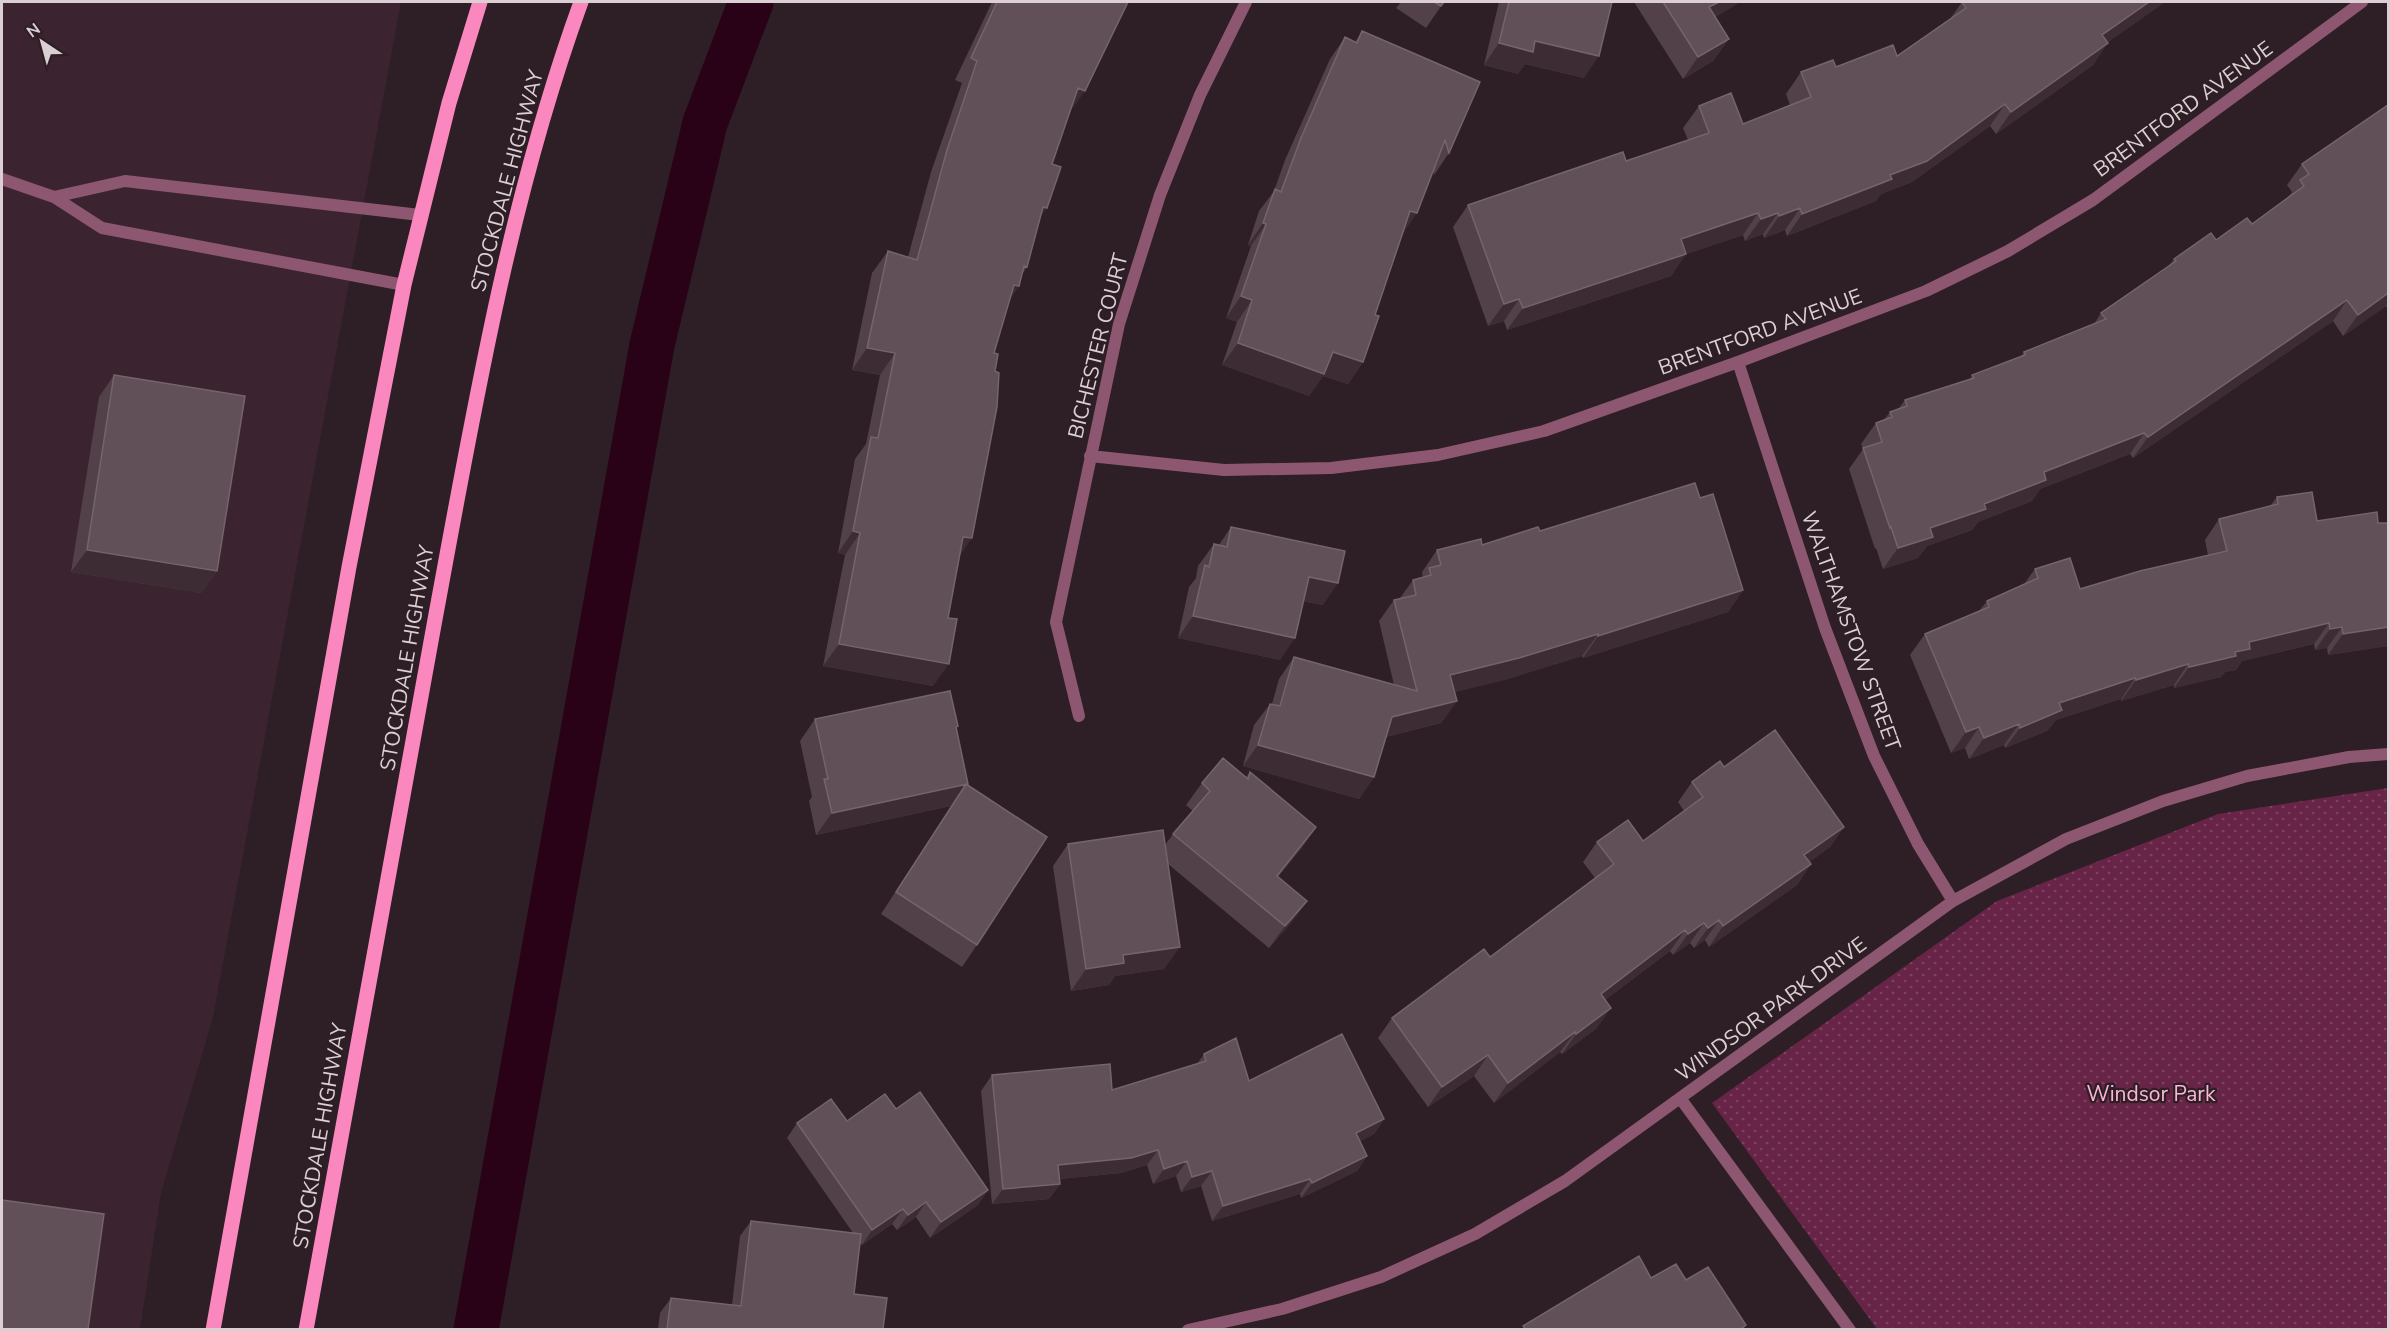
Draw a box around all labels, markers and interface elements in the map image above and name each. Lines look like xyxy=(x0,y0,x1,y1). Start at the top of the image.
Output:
north arrow xyxy=(12,12,72,72)
text: N xyxy=(22,18,45,43)
street label: BRENTFORD AVENUE xyxy=(2088,35,2278,183)
street label: STOCKDALE HIGHWAY xyxy=(464,67,550,295)
street label: BICHESTER COURT xyxy=(1061,250,1135,442)
street label: BRENTFORD AVENUE xyxy=(1654,282,1866,382)
street label: WALTHAMSTOW STREET xyxy=(1795,508,1907,755)
street label: STOCKDALE HIGHWAY xyxy=(373,543,441,773)
street label: WINDSOR PARK DRIVE xyxy=(1670,930,1872,1088)
street label: STOCKDALE HIGHWAY xyxy=(286,1021,354,1251)
park label: Windsor Park xyxy=(2087,1080,2216,1108)

